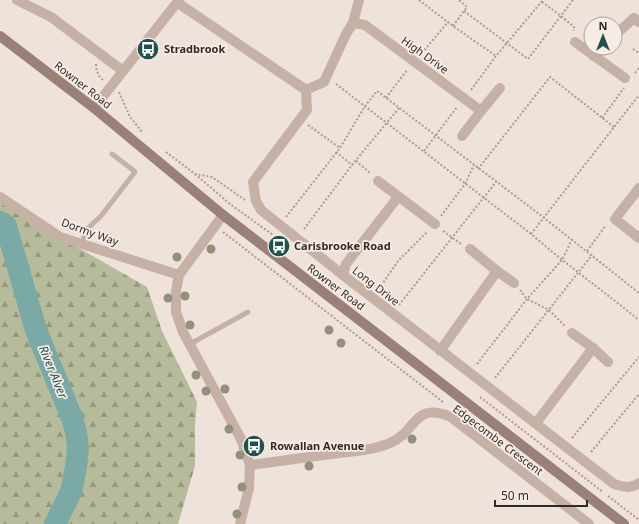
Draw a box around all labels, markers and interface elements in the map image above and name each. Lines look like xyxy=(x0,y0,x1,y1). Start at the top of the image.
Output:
north arrow xyxy=(583,16,623,56)
text: N xyxy=(599,18,607,33)
street label: High Drive xyxy=(399,32,452,77)
bus stop icon: Stradbrook xyxy=(135,36,161,62)
place label: Stradbrook xyxy=(164,41,225,56)
street label: Rowner Road xyxy=(52,58,115,112)
street label: Dormy Way xyxy=(60,214,121,249)
bus stop icon: Carisbrooke Road xyxy=(266,233,292,259)
place label: Carisbrooke Road xyxy=(294,238,391,253)
street label: Rowner Road xyxy=(304,260,368,313)
street label: Long Drive xyxy=(350,262,403,309)
water label: River Alver xyxy=(35,343,72,402)
street label: Edgecombe Crescent xyxy=(450,401,546,478)
bus stop icon: Rowallan Avenue xyxy=(241,433,267,459)
place label: Rowallan Avenue xyxy=(270,438,365,453)
scale bar xyxy=(495,482,587,508)
text: 50 m xyxy=(501,487,529,504)

